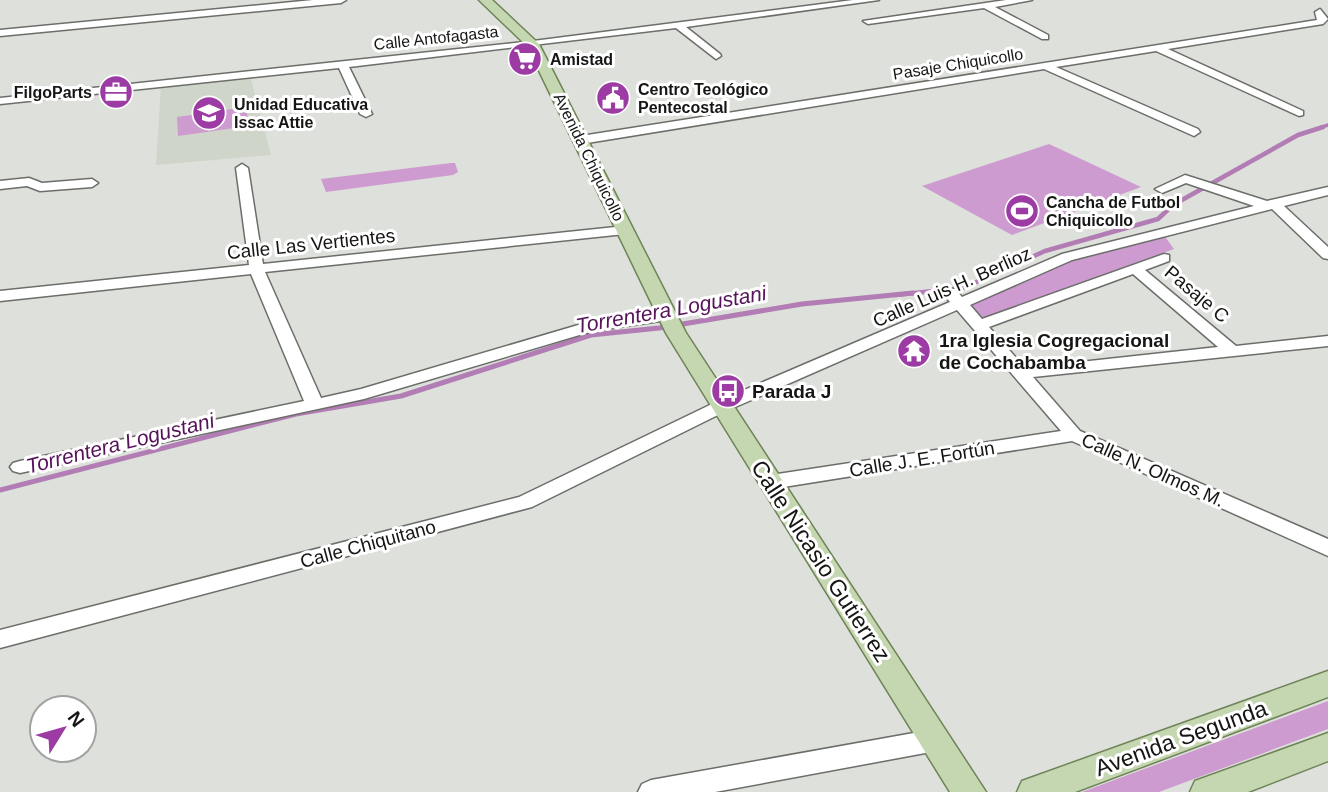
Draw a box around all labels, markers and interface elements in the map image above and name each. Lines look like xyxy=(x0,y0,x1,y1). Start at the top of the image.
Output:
street label: Calle Antofagasta xyxy=(373,23,499,53)
supermarket icon: Amistad xyxy=(506,40,544,78)
street label: Pasaje Chiquicollo xyxy=(892,45,1024,83)
place label: Amistad xyxy=(550,51,613,68)
office icon: FilgoParts xyxy=(97,73,135,111)
public building icon: Centro Teológico Pentecostal xyxy=(594,79,632,117)
place label: Centro Teológico Pentecostal xyxy=(638,81,769,116)
place label: FilgoParts xyxy=(14,84,92,101)
street label: Avenida Chiquicollo xyxy=(551,90,627,224)
school or university icon: Unidad Educativa Issac Attie xyxy=(190,94,228,132)
place label: Unidad Educativa Issac Attie xyxy=(234,96,368,131)
sports icon: Cancha de Futbol Chiquicollo xyxy=(1003,192,1041,230)
place label: Cancha de Futbol Chiquicollo xyxy=(1046,194,1180,229)
street label: Calle Las Vertientes xyxy=(226,225,396,263)
street label: Calle Luis H. Berlioz xyxy=(870,243,1034,331)
street label: Pasaje C xyxy=(1161,261,1233,327)
water label: Torrentera Logustani xyxy=(574,281,769,337)
place label: 1ra Iglesia Cogregacional de Cochabamba xyxy=(939,330,1169,373)
temple icon: 1ra Iglesia Cogregacional de Cochabamba xyxy=(895,332,933,370)
bus stop icon: Parada J xyxy=(709,372,747,410)
place label: Parada J xyxy=(752,381,831,402)
water label: Torrentera Logustani xyxy=(24,408,218,478)
street label: Calle N. Olmos M. xyxy=(1078,429,1228,511)
street label: Calle J. E. Fortún xyxy=(848,437,996,481)
street label: Calle Nicasio Gutierrez xyxy=(746,455,896,667)
street label: Calle Chiquitano xyxy=(298,516,438,572)
north arrow xyxy=(28,694,98,764)
street label: Avenida Segunda xyxy=(1091,695,1271,781)
text: N xyxy=(64,707,89,731)

